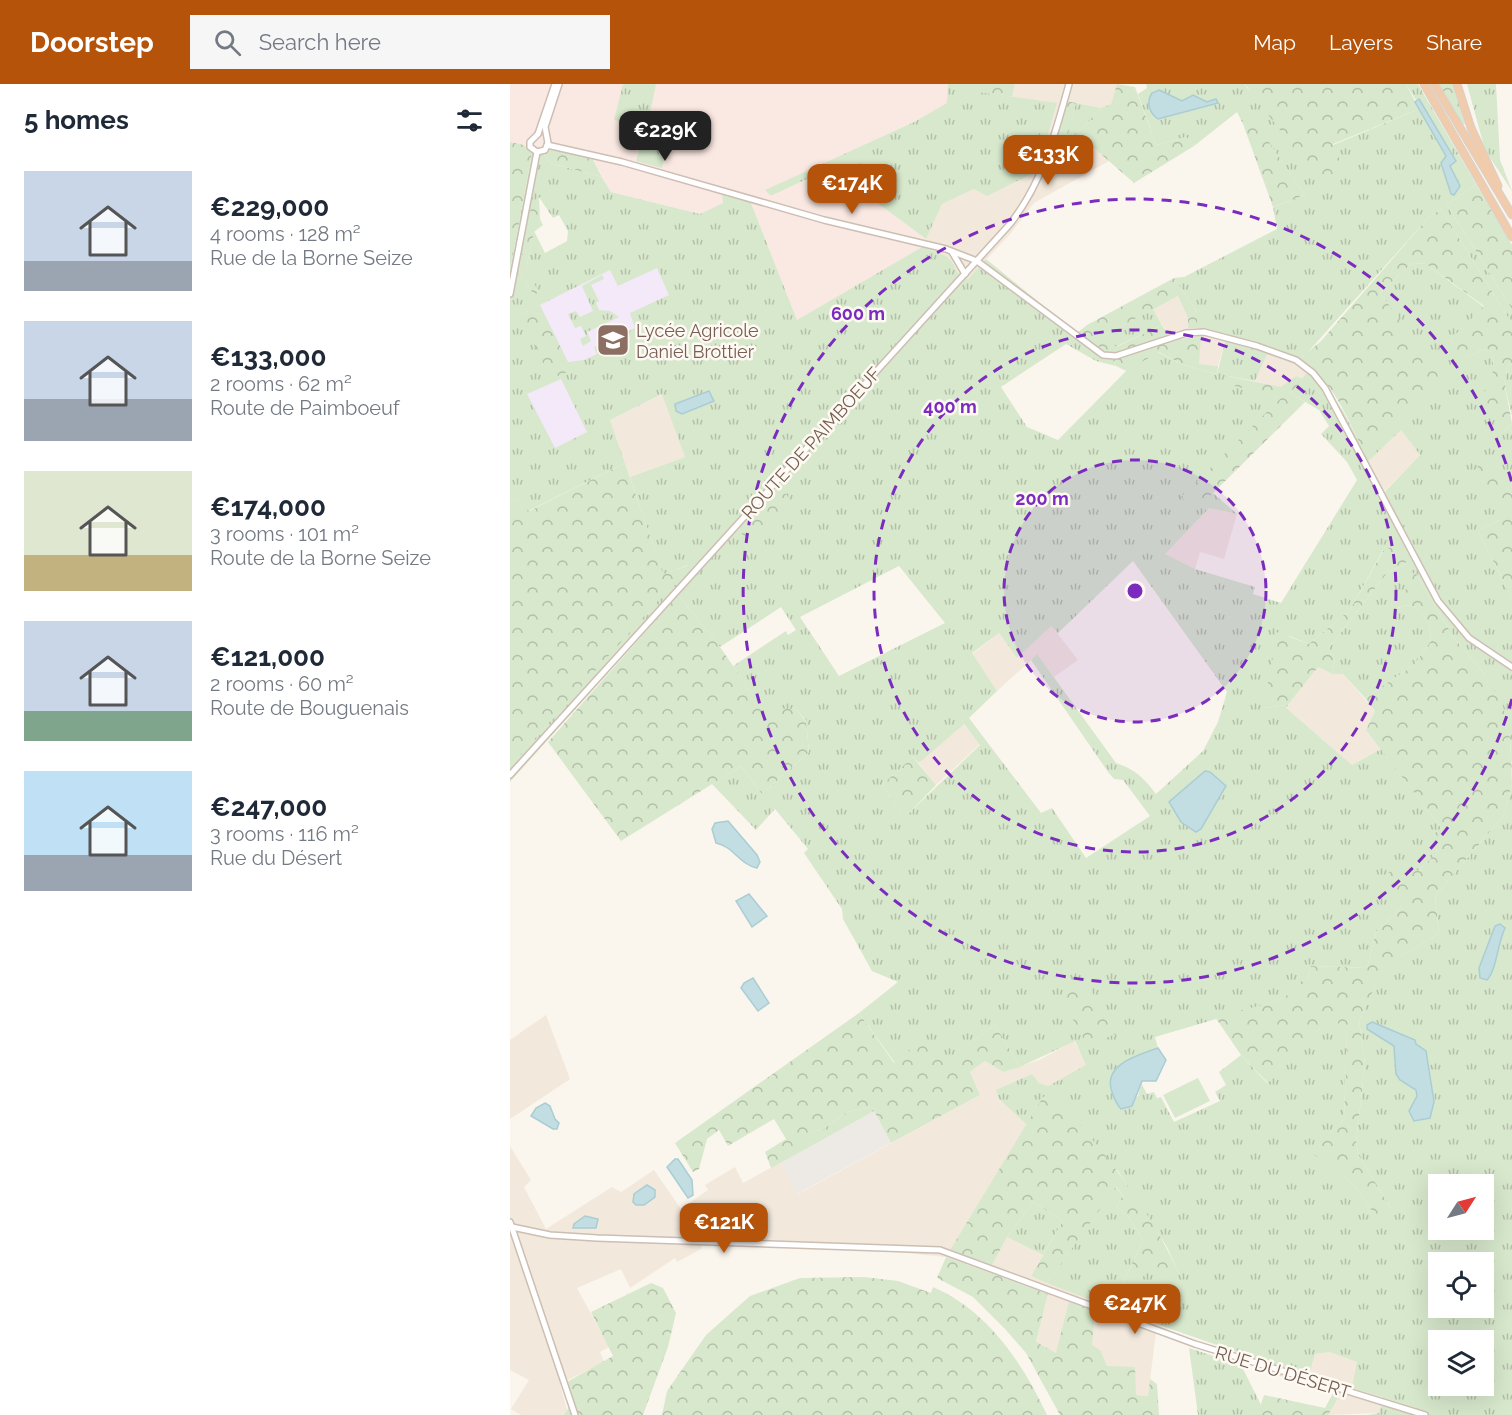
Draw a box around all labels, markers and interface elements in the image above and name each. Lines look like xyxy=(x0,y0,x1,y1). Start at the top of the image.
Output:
search box xyxy=(190,15,610,69)
text: Doorstep xyxy=(30,26,154,59)
icon: search xyxy=(211,26,244,59)
text: Search here xyxy=(259,29,381,55)
text: Map xyxy=(1253,30,1296,55)
text: Layers xyxy=(1329,30,1393,55)
text: Share xyxy=(1426,30,1482,55)
icon: filters xyxy=(453,104,486,137)
text: 5 homes xyxy=(24,105,129,135)
pin: €229K xyxy=(623,111,707,162)
text: €229K xyxy=(633,118,697,142)
pin: €133K xyxy=(1006,135,1090,186)
text: €133K xyxy=(1017,142,1079,166)
pin: €174K xyxy=(810,164,894,215)
text: €174K xyxy=(821,171,883,195)
text: €229,000 xyxy=(210,192,329,222)
icon: home xyxy=(72,195,144,267)
text: 4 rooms · 128 m² xyxy=(210,222,361,246)
text: Rue de la Borne Seize xyxy=(210,246,413,270)
text: 600 m xyxy=(831,303,885,324)
place label: Lycée Agricole Daniel Brottier xyxy=(636,320,759,362)
school or university icon: Lycée Agricole Daniel Brottier xyxy=(595,322,631,358)
text: €133,000 xyxy=(210,342,327,372)
icon: home xyxy=(72,345,144,417)
street label: ROUTE DE PAIMBOEUF xyxy=(737,363,885,523)
text: 2 rooms · 62 m² xyxy=(210,372,352,396)
text: Route de Paimboeuf xyxy=(210,396,400,420)
text: 400 m xyxy=(923,396,977,417)
text: 200 m xyxy=(1015,488,1069,509)
text: €174,000 xyxy=(210,492,326,522)
icon: home xyxy=(72,495,144,567)
text: 3 rooms · 101 m² xyxy=(210,522,359,546)
text: Route de la Borne Seize xyxy=(210,546,431,570)
centre of rings xyxy=(1125,581,1145,601)
text: €121,000 xyxy=(210,642,325,672)
icon: home xyxy=(72,645,144,717)
text: 2 rooms · 60 m² xyxy=(210,672,354,696)
text: Route de Bouguenais xyxy=(210,696,409,720)
text: €247,000 xyxy=(210,792,327,822)
icon: home xyxy=(72,795,144,867)
text: 3 rooms · 116 m² xyxy=(210,822,359,846)
text: Rue du Désert xyxy=(210,846,342,870)
north arrow xyxy=(1428,1174,1494,1240)
map controls xyxy=(1428,1174,1494,1396)
pin: €121K xyxy=(682,1203,766,1254)
text: €121K xyxy=(694,1210,754,1234)
button: locate xyxy=(1428,1252,1494,1318)
pin: €247K xyxy=(1093,1284,1177,1335)
text: €247K xyxy=(1103,1291,1167,1315)
button: layers xyxy=(1428,1330,1494,1396)
street label: RUE DU DÉSERT xyxy=(1213,1341,1353,1403)

